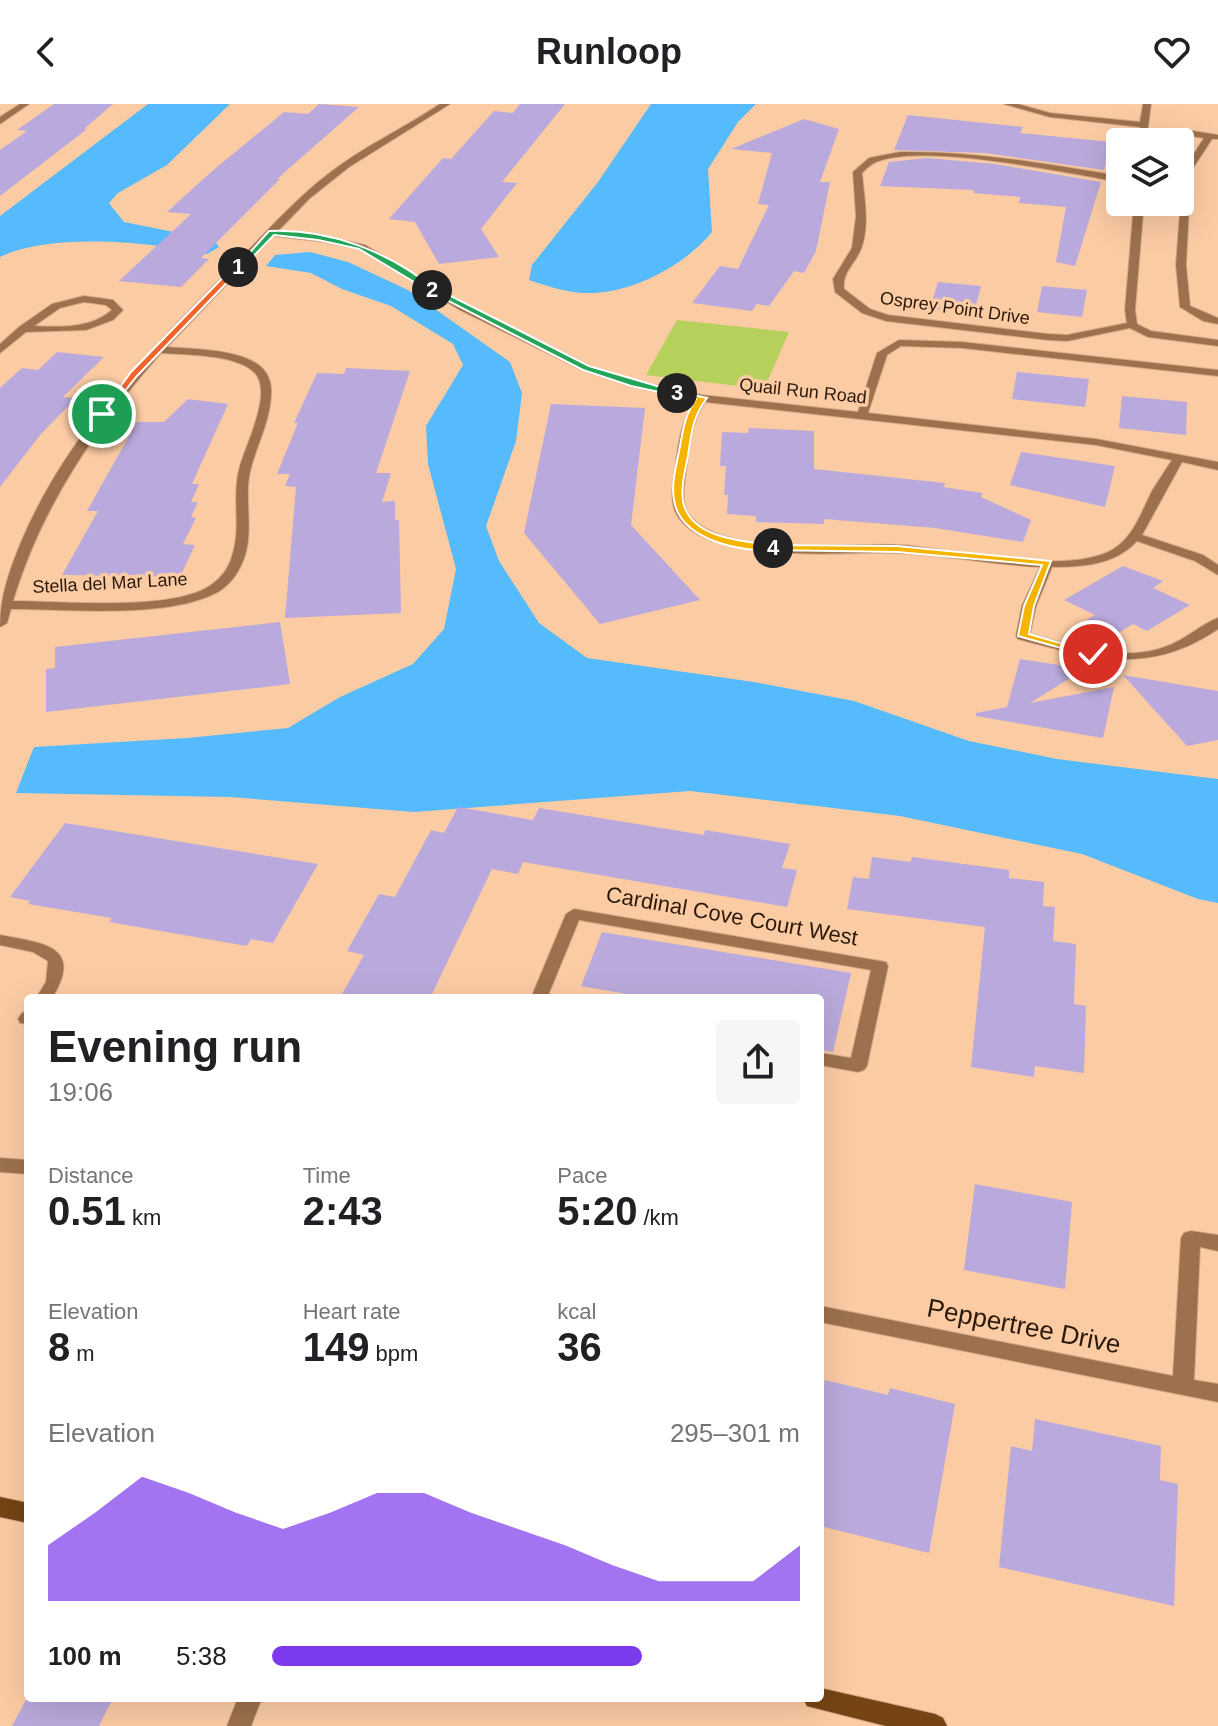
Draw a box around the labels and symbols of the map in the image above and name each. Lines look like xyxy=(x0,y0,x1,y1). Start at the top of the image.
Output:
pin: 1 xyxy=(218,247,258,287)
pin: 2 xyxy=(412,270,452,310)
street label: Osprey Point Drive xyxy=(879,288,1031,328)
pin: 3 xyxy=(657,373,697,413)
street label: Quail Run Road xyxy=(738,374,868,408)
pin xyxy=(68,380,136,448)
pin: 4 xyxy=(753,528,793,568)
street label: Stella del Mar Lane xyxy=(32,569,188,597)
pin xyxy=(1059,620,1127,688)
street label: Cardinal Cove Court West xyxy=(604,882,860,950)
street label: Peppertree Drive xyxy=(925,1293,1123,1359)

